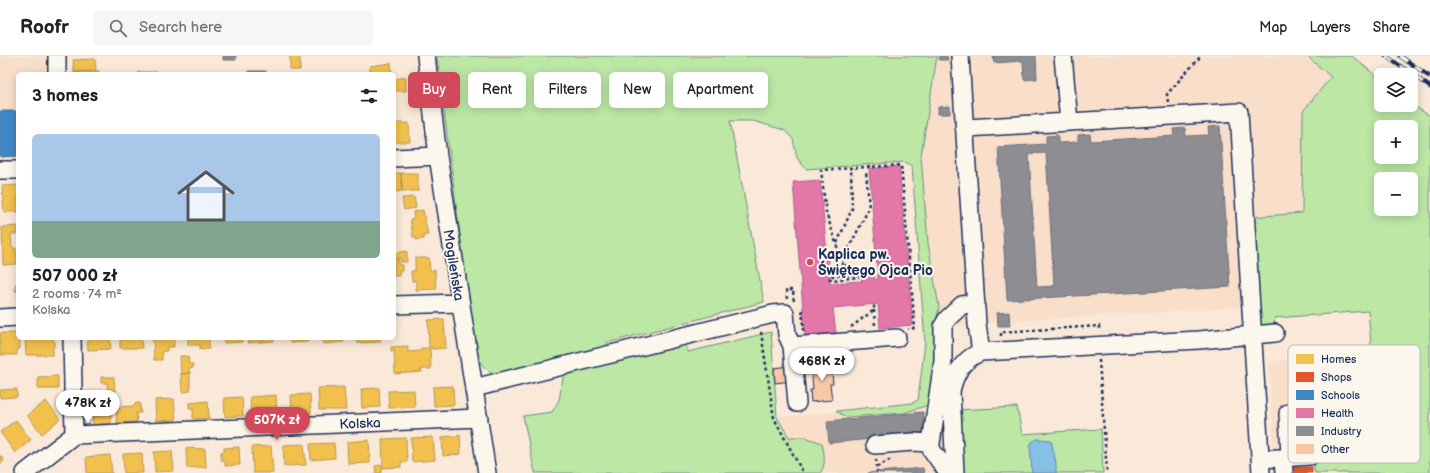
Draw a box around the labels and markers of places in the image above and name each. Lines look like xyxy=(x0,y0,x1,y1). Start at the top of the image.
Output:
place label: Kaplica pw. Świętego Ojca Pio xyxy=(818,246,933,279)
marker: Kaplica pw. Świętego Ojca Pio xyxy=(805,257,815,267)
pin: 468K zł xyxy=(785,348,859,382)
pin: 478K zł xyxy=(51,390,125,424)
pin: 507K zł xyxy=(240,407,314,441)

